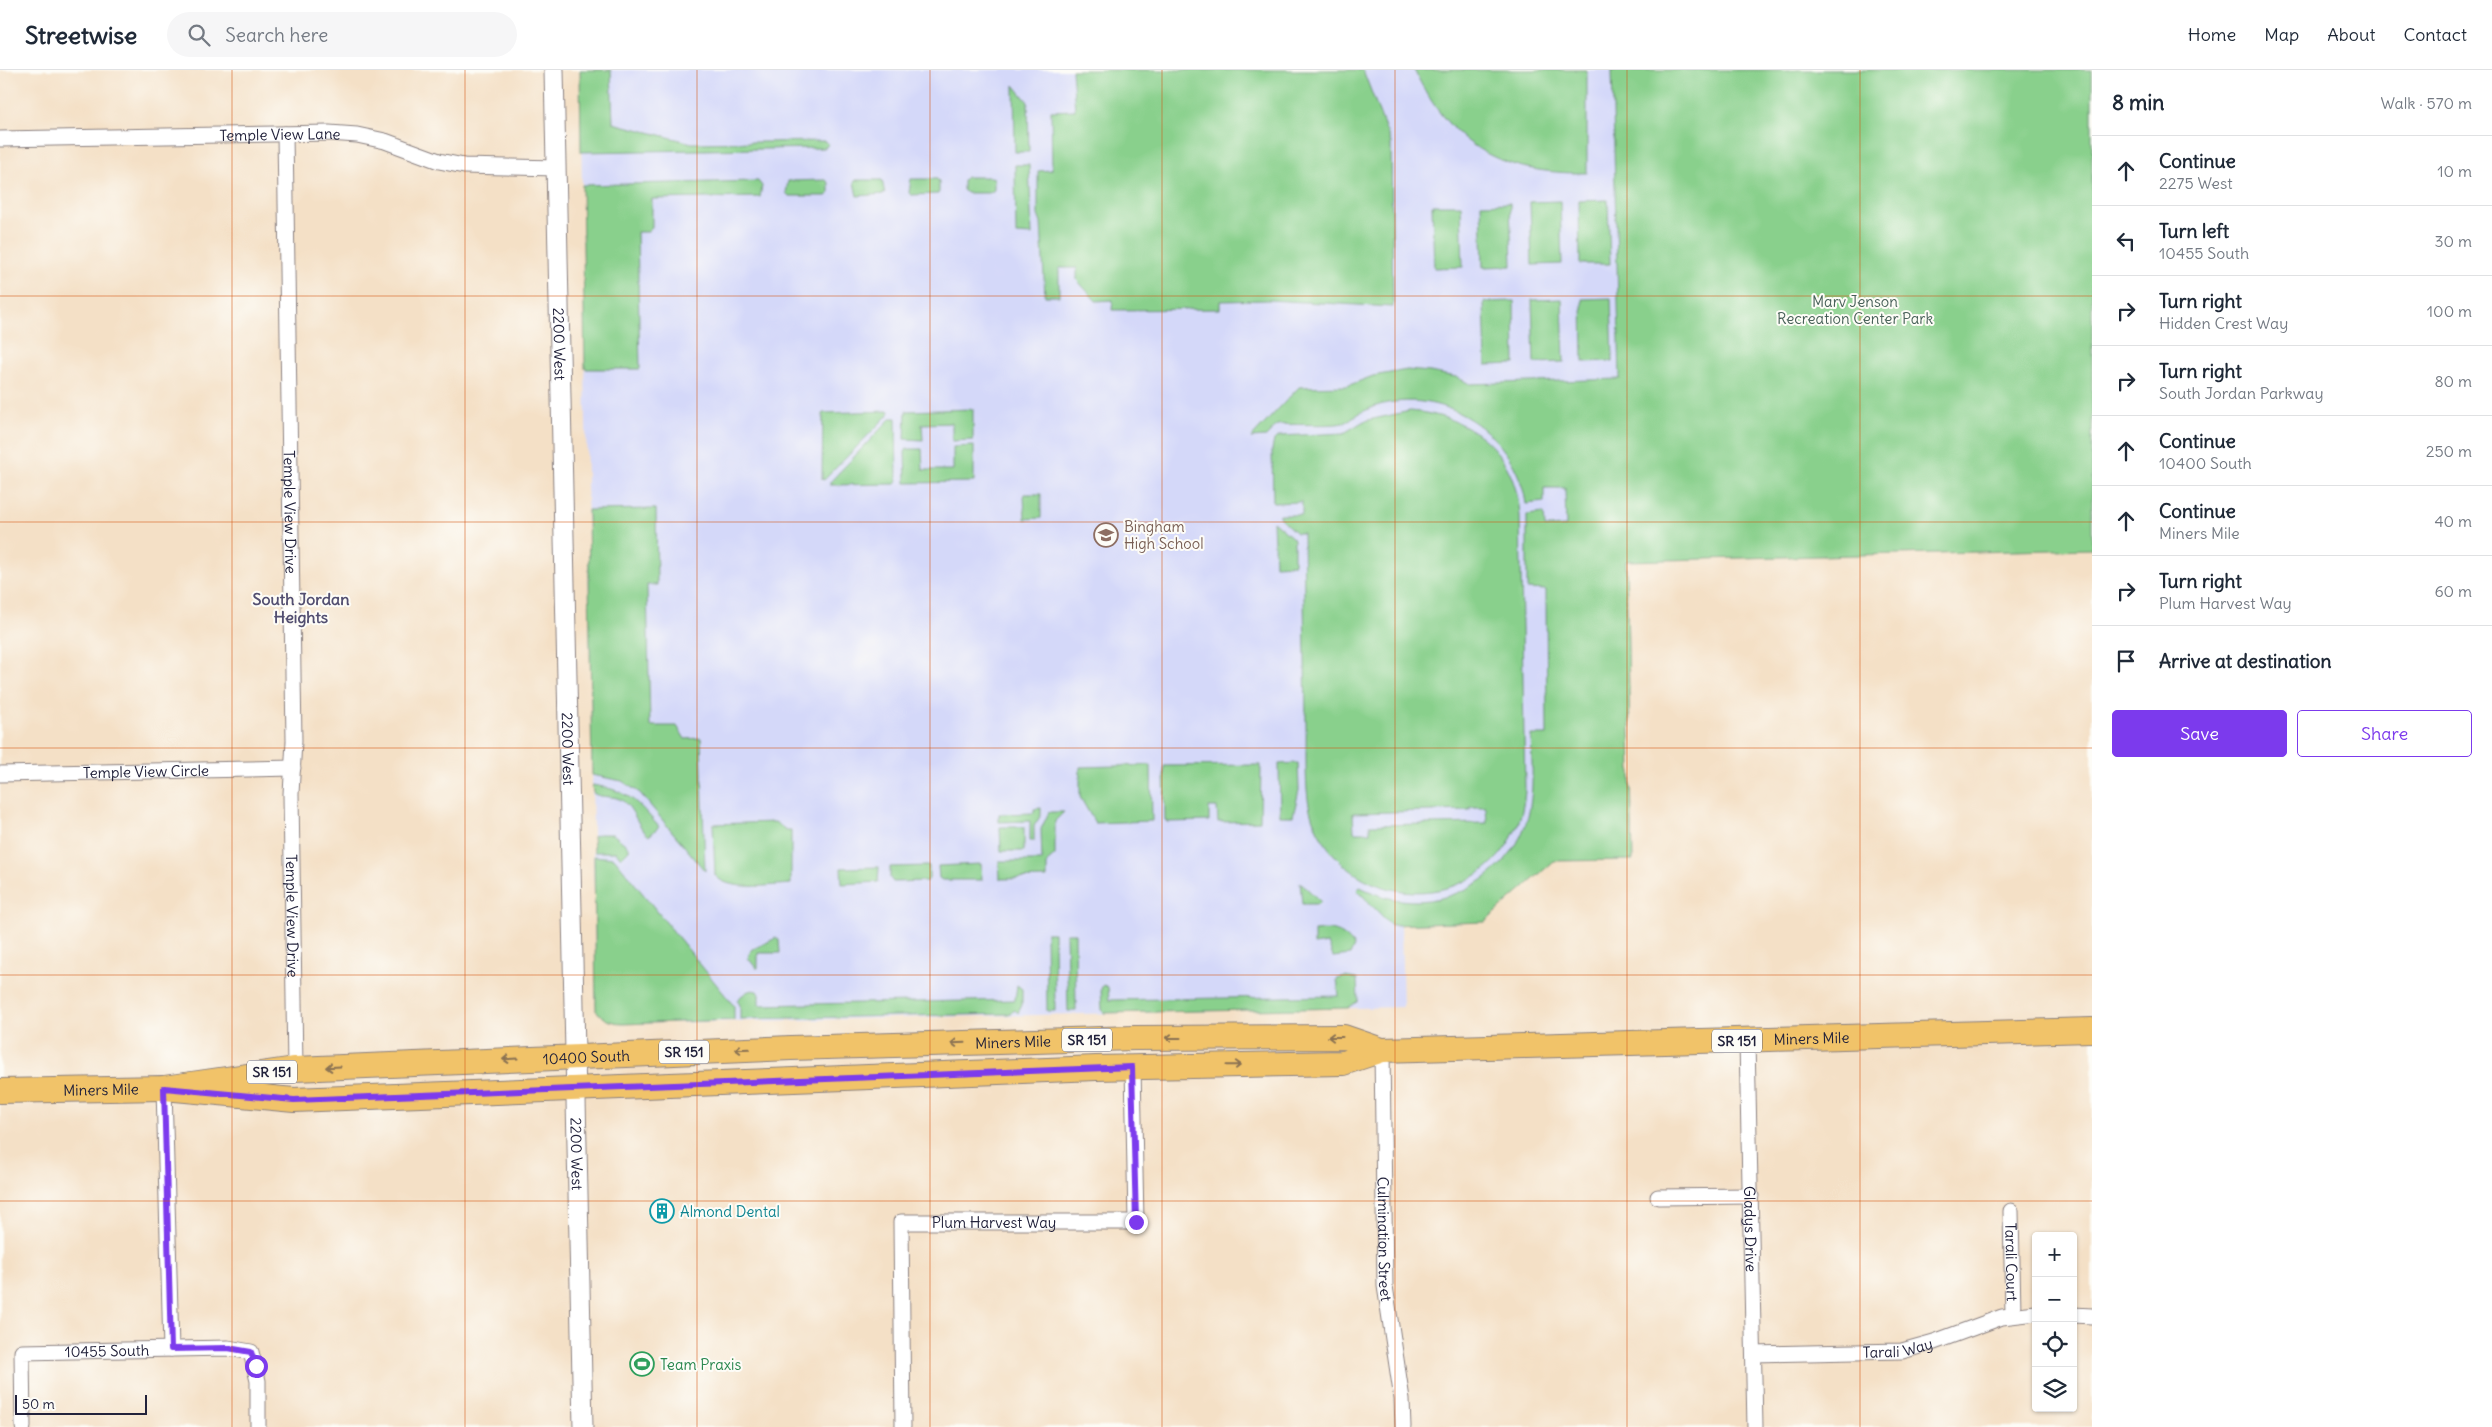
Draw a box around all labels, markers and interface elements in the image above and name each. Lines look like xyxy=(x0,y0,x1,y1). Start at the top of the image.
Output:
search box xyxy=(167,12,517,57)
text: Streetwise xyxy=(25,20,137,50)
icon: search xyxy=(185,21,213,49)
text: Search here xyxy=(225,23,328,47)
text: Home xyxy=(2188,23,2236,46)
text: Map xyxy=(2264,23,2299,46)
text: About xyxy=(2327,23,2375,46)
text: Contact xyxy=(2403,23,2467,46)
text: 8 min xyxy=(2112,89,2164,116)
text: Walk · 570 m xyxy=(2381,93,2472,113)
street label: Temple View Lane xyxy=(219,123,341,144)
text: Continue xyxy=(2159,149,2236,173)
icon: ahead xyxy=(2112,157,2140,185)
text: 10 m xyxy=(2437,161,2472,181)
text: 2275 West xyxy=(2159,173,2233,193)
text: Turn left xyxy=(2159,219,2229,243)
icon: left xyxy=(2112,227,2140,255)
text: 30 m xyxy=(2435,231,2472,251)
text: 10455 South xyxy=(2159,243,2249,263)
text: Turn right xyxy=(2159,289,2242,313)
park label: Marv Jenson Recreation Center Park xyxy=(1777,292,1933,328)
icon: right xyxy=(2112,297,2140,325)
text: 100 m xyxy=(2427,301,2472,321)
street label: 2200 West xyxy=(550,307,570,381)
text: Hidden Crest Way xyxy=(2159,313,2288,333)
text: Turn right xyxy=(2159,359,2242,383)
icon: right xyxy=(2112,367,2140,395)
text: 80 m xyxy=(2434,371,2472,391)
text: South Jordan Parkway xyxy=(2159,383,2324,403)
text: Continue xyxy=(2159,429,2236,453)
icon: ahead xyxy=(2112,437,2140,465)
text: 250 m xyxy=(2426,441,2472,461)
street label: Temple View Drive xyxy=(280,450,301,574)
text: 10400 South xyxy=(2159,453,2252,473)
text: Continue xyxy=(2159,499,2236,523)
icon: ahead xyxy=(2112,507,2140,535)
text: 40 m xyxy=(2434,511,2472,531)
place label: Bingham High School xyxy=(1124,517,1204,553)
school or university icon: Bingham High School xyxy=(1093,522,1119,548)
text: Miners Mile xyxy=(2159,523,2240,543)
text: Turn right xyxy=(2159,569,2242,593)
icon: right xyxy=(2112,577,2140,605)
text: 60 m xyxy=(2434,581,2472,601)
district label: South Jordan Heights xyxy=(253,589,349,628)
text: Plum Harvest Way xyxy=(2159,593,2292,613)
icon: arrive xyxy=(2112,647,2140,675)
text: Arrive at destination xyxy=(2159,649,2332,673)
button: Save xyxy=(2112,710,2287,757)
button: Share xyxy=(2297,710,2472,757)
street label: 2200 West xyxy=(558,712,579,785)
street label: Temple View Circle xyxy=(83,760,209,782)
street label: Temple View Drive xyxy=(282,854,303,978)
street label: Miners Mile xyxy=(1773,1027,1850,1048)
road number: SR 151 xyxy=(1062,1028,1112,1052)
road number: SR 151 xyxy=(1712,1029,1762,1052)
street label: Miners Mile xyxy=(975,1031,1051,1052)
one-way arrow xyxy=(1327,1032,1344,1042)
one-way arrow xyxy=(1165,1033,1181,1043)
one-way arrow xyxy=(950,1038,966,1048)
road number: SR 151 xyxy=(659,1040,709,1064)
street label: 10400 South xyxy=(542,1045,631,1068)
one-way arrow xyxy=(735,1045,751,1054)
one-way arrow xyxy=(502,1054,518,1063)
road number: SR 151 xyxy=(247,1060,297,1084)
one-way arrow xyxy=(1226,1060,1242,1070)
one-way arrow xyxy=(325,1063,341,1072)
street label: Miners Mile xyxy=(63,1079,139,1099)
street label: 2200 West xyxy=(567,1117,587,1190)
street label: Culmination Street xyxy=(1374,1176,1397,1303)
street label: Gladys Drive xyxy=(1741,1186,1761,1272)
building icon: Almond Dental xyxy=(649,1198,675,1224)
place label: Almond Dental xyxy=(680,1202,780,1221)
route end xyxy=(1125,1211,1148,1234)
street label: Plum Harvest Way xyxy=(932,1213,1056,1232)
street label: Tarali Court xyxy=(2002,1223,2022,1301)
map controls xyxy=(2032,1232,2077,1412)
button: + xyxy=(2032,1232,2077,1277)
button: − xyxy=(2032,1277,2077,1322)
button: locate xyxy=(2032,1322,2077,1367)
street label: Tarali Way xyxy=(1863,1333,1935,1361)
street label: 10455 South xyxy=(64,1340,150,1361)
sports icon: Team Praxis xyxy=(629,1351,655,1377)
route start xyxy=(245,1355,268,1378)
place label: Team Praxis xyxy=(660,1355,741,1374)
button: layers xyxy=(2032,1367,2077,1412)
scale bar xyxy=(15,1392,148,1415)
text: 50 m xyxy=(22,1395,55,1413)

